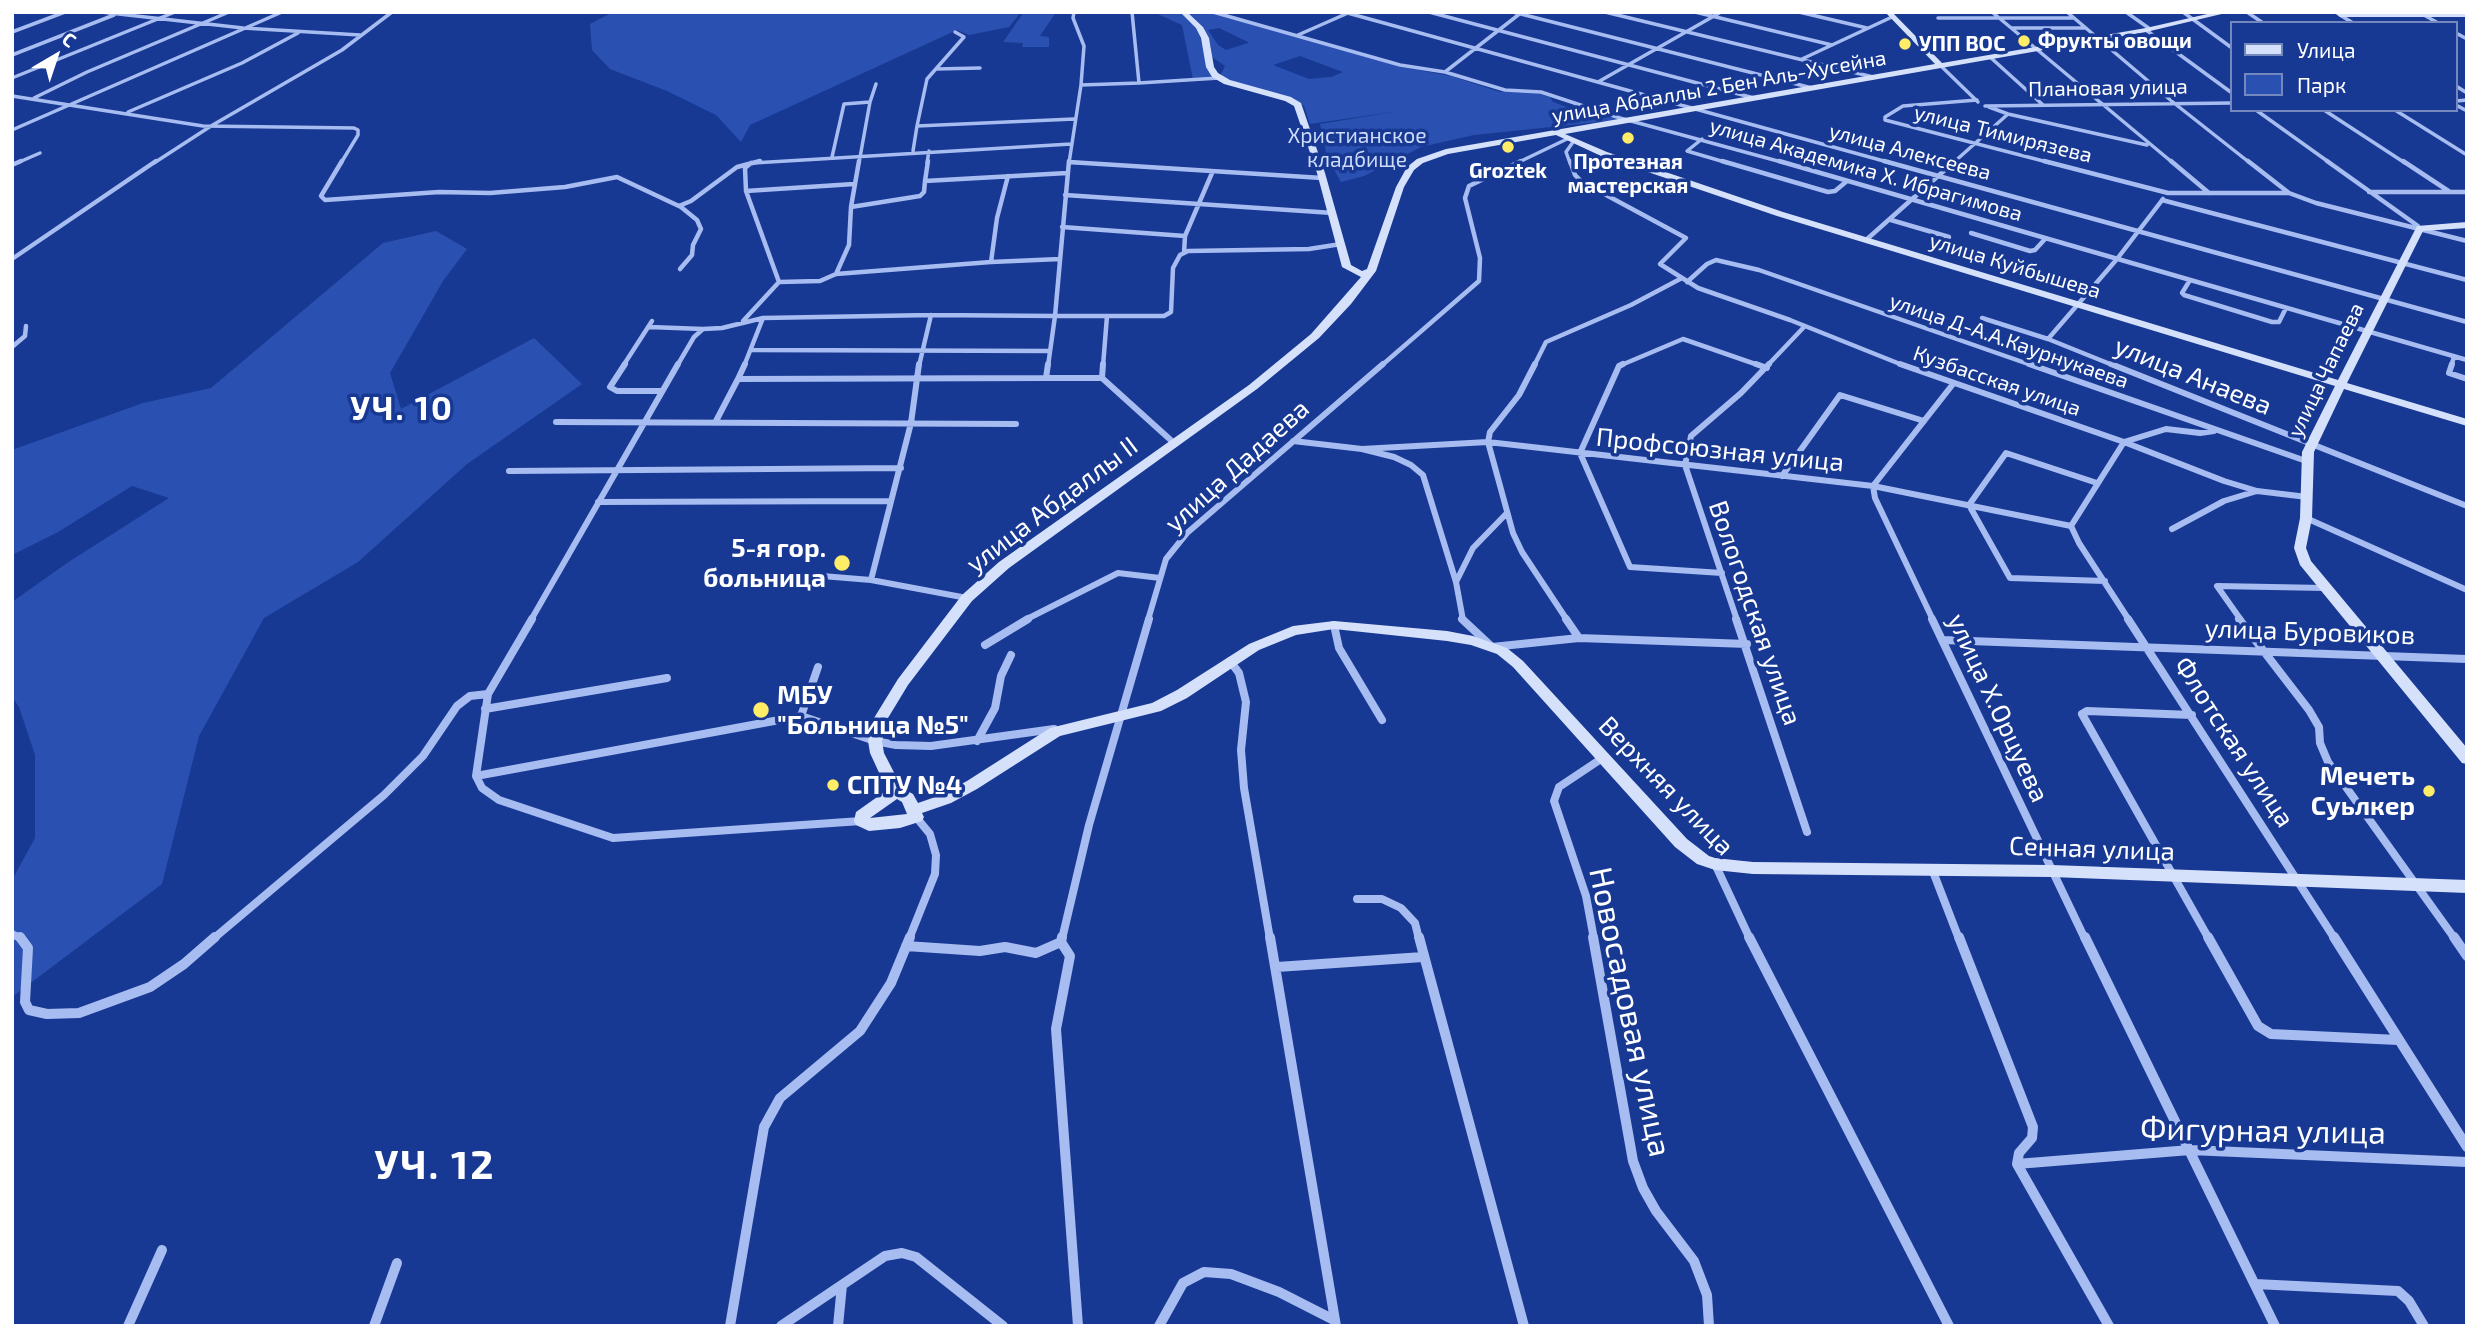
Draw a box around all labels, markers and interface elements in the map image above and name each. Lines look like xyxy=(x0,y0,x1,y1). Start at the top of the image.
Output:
north arrow xyxy=(21,21,91,91)
legend xyxy=(2230,21,2458,112)
text: С xyxy=(58,27,81,52)
place label: Фрукты овощи xyxy=(2038,28,2192,54)
place label: УПП ВОС xyxy=(1919,31,2005,57)
marker: Фрукты овощи xyxy=(2016,33,2032,49)
marker: УПП ВОС xyxy=(1897,36,1913,52)
text: Улица xyxy=(2297,37,2356,62)
street label: улица Абдаллы 2 Бен Аль-Хусейна xyxy=(1550,45,1888,129)
text: Парк xyxy=(2297,72,2346,97)
street label: Плановая улица xyxy=(2028,74,2188,102)
street label: улица Тимирязева xyxy=(1911,100,2095,168)
street label: улица Академика Х. Ибрагимова xyxy=(1707,113,2025,227)
street label: улица Алексеева xyxy=(1826,118,1994,186)
park label: Христианское кладбище xyxy=(1287,123,1427,173)
marker: Протезная мастерская xyxy=(1620,130,1636,146)
marker: Groztek xyxy=(1500,139,1516,155)
place label: Протезная мастерская xyxy=(1568,149,1688,199)
place label: Groztek xyxy=(1469,158,1547,184)
street label: улица Куйбышева xyxy=(1926,228,2104,304)
street label: улица Д-А.А.Каурнукаева xyxy=(1886,288,2132,394)
street label: улица Чапаева xyxy=(2283,299,2369,441)
street label: улица Анаева xyxy=(2110,330,2276,422)
street label: Кузбасская улица xyxy=(1910,340,2084,422)
district label: УЧ. 10 xyxy=(351,389,453,429)
street label: улица Дадаева xyxy=(1158,393,1316,539)
street label: Профсоюзная улица xyxy=(1594,421,1846,479)
street label: улица Абдаллы II xyxy=(960,430,1144,580)
street label: Вологодская улица xyxy=(1702,497,1808,729)
place label: 5-я гор. больница xyxy=(703,532,826,594)
marker: 5-я гор. больница xyxy=(832,553,852,573)
street label: улица Х.Орцуева xyxy=(1941,609,2055,807)
street label: улица Буровиков xyxy=(2204,613,2416,651)
street label: Флотская улица xyxy=(2167,651,2301,833)
place label: МБУ "Больница №5" xyxy=(777,679,969,740)
marker: МБУ "Больница №5" xyxy=(751,700,771,720)
street label: Верхняя улица xyxy=(1592,710,1740,862)
place label: Мечеть Суьлкер xyxy=(2311,760,2415,822)
place label: СПТУ №4 xyxy=(847,769,962,801)
marker: СПТУ №4 xyxy=(825,777,841,793)
marker: Мечеть Суьлкер xyxy=(2421,783,2437,799)
street label: Сенная улица xyxy=(2009,831,2175,867)
street label: Новосадовая улица xyxy=(1581,864,1679,1160)
street label: Фигурная улица xyxy=(2140,1110,2386,1152)
district label: УЧ. 12 xyxy=(375,1142,495,1190)

